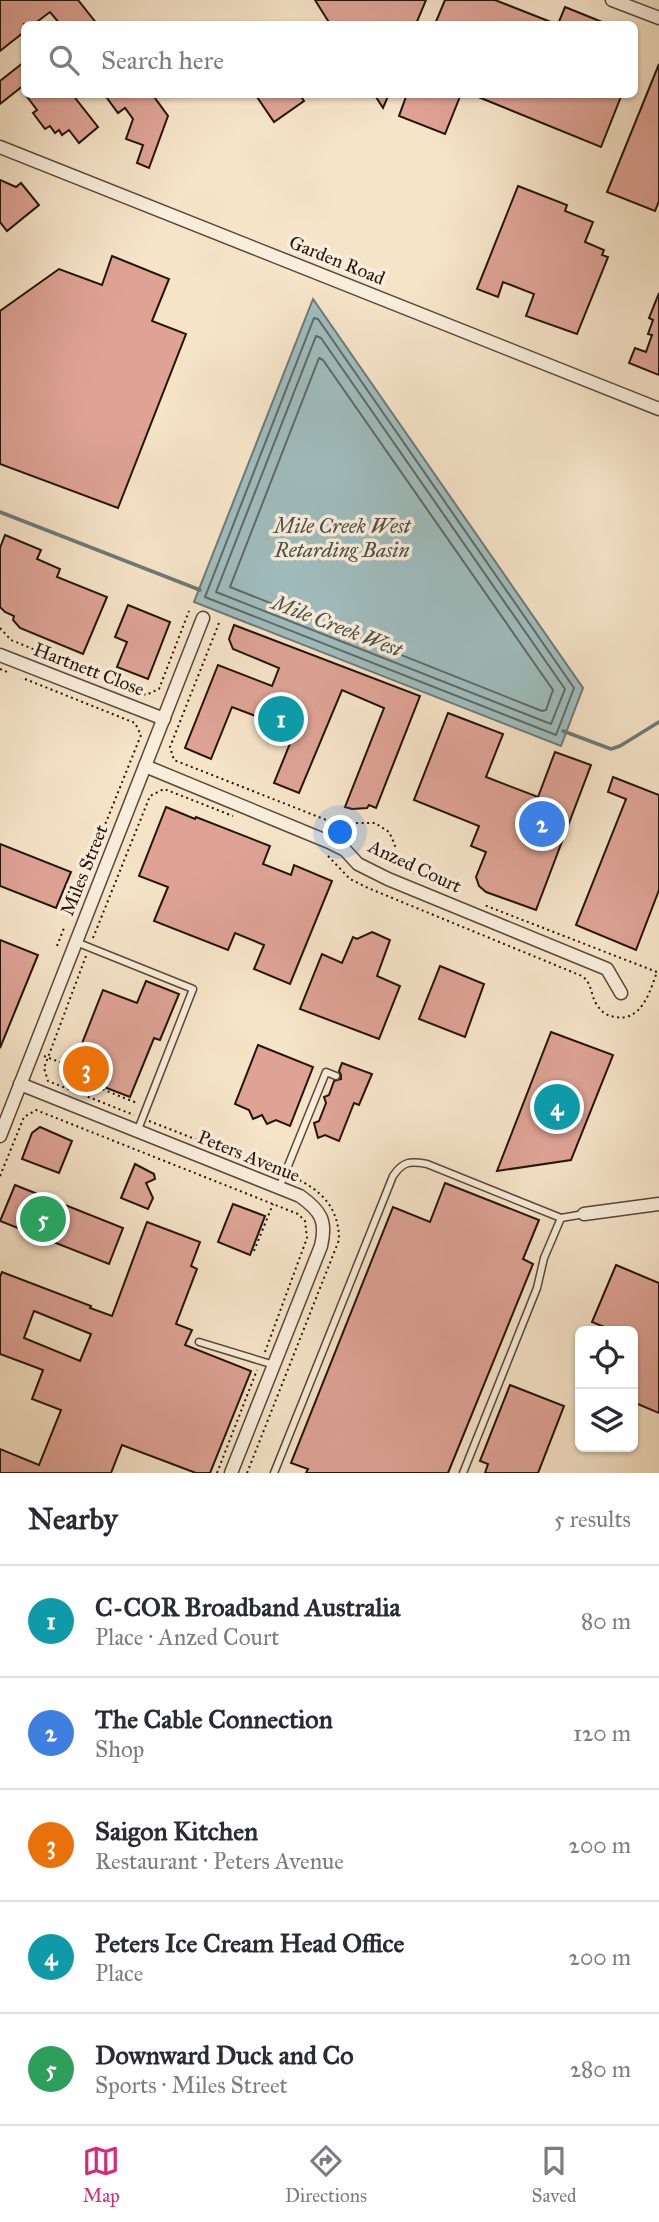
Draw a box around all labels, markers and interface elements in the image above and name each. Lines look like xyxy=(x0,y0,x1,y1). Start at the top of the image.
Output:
search box xyxy=(21,21,638,98)
icon: search xyxy=(45,41,83,79)
text: Search here xyxy=(101,44,224,76)
street label: Garden Road xyxy=(286,230,389,290)
water label: Mile Creek West Retarding Basin xyxy=(272,513,412,563)
water label: Mile Creek West xyxy=(267,589,407,663)
street label: Hartnett Close xyxy=(30,637,148,701)
pin: 1 xyxy=(258,693,304,745)
pin: 2 xyxy=(519,798,565,850)
your location xyxy=(323,815,357,849)
street label: Miles Street xyxy=(55,821,113,919)
street label: Anzed Court xyxy=(364,834,465,898)
pin: 3 xyxy=(63,1043,109,1095)
pin: 4 xyxy=(534,1081,580,1133)
street label: Peters Avenue xyxy=(195,1125,304,1187)
pin: 5 xyxy=(20,1193,66,1245)
map controls xyxy=(575,1326,638,1452)
button: locate xyxy=(575,1326,638,1389)
button: layers xyxy=(575,1389,638,1452)
text: Nearby xyxy=(28,1501,118,1537)
text: 5 results xyxy=(554,1505,631,1533)
text: C-COR Broadband Australia xyxy=(95,1591,401,1623)
text: 1 xyxy=(46,1607,56,1635)
text: 80 m xyxy=(581,1607,631,1635)
text: Place · Anzed Court xyxy=(95,1623,279,1651)
text: The Cable Connection xyxy=(95,1703,333,1735)
text: 2 xyxy=(45,1719,57,1747)
text: 120 m xyxy=(573,1719,631,1747)
text: Shop xyxy=(95,1735,144,1763)
text: Saigon Kitchen xyxy=(95,1815,258,1847)
text: 3 xyxy=(46,1831,56,1859)
text: 200 m xyxy=(569,1831,631,1859)
text: Restaurant · Peters Avenue xyxy=(95,1847,344,1875)
text: Peters Ice Cream Head Office xyxy=(95,1927,404,1959)
text: 4 xyxy=(45,1943,57,1971)
text: 200 m xyxy=(569,1943,631,1971)
text: Place xyxy=(95,1959,143,1987)
text: Downward Duck and Co xyxy=(95,2039,354,2071)
text: 5 xyxy=(46,2055,56,2083)
text: 280 m xyxy=(570,2055,631,2083)
text: Sports · Miles Street xyxy=(95,2071,288,2099)
tab: Map xyxy=(82,2142,120,2207)
tab: Directions xyxy=(285,2142,367,2207)
tab: Saved xyxy=(532,2142,577,2207)

